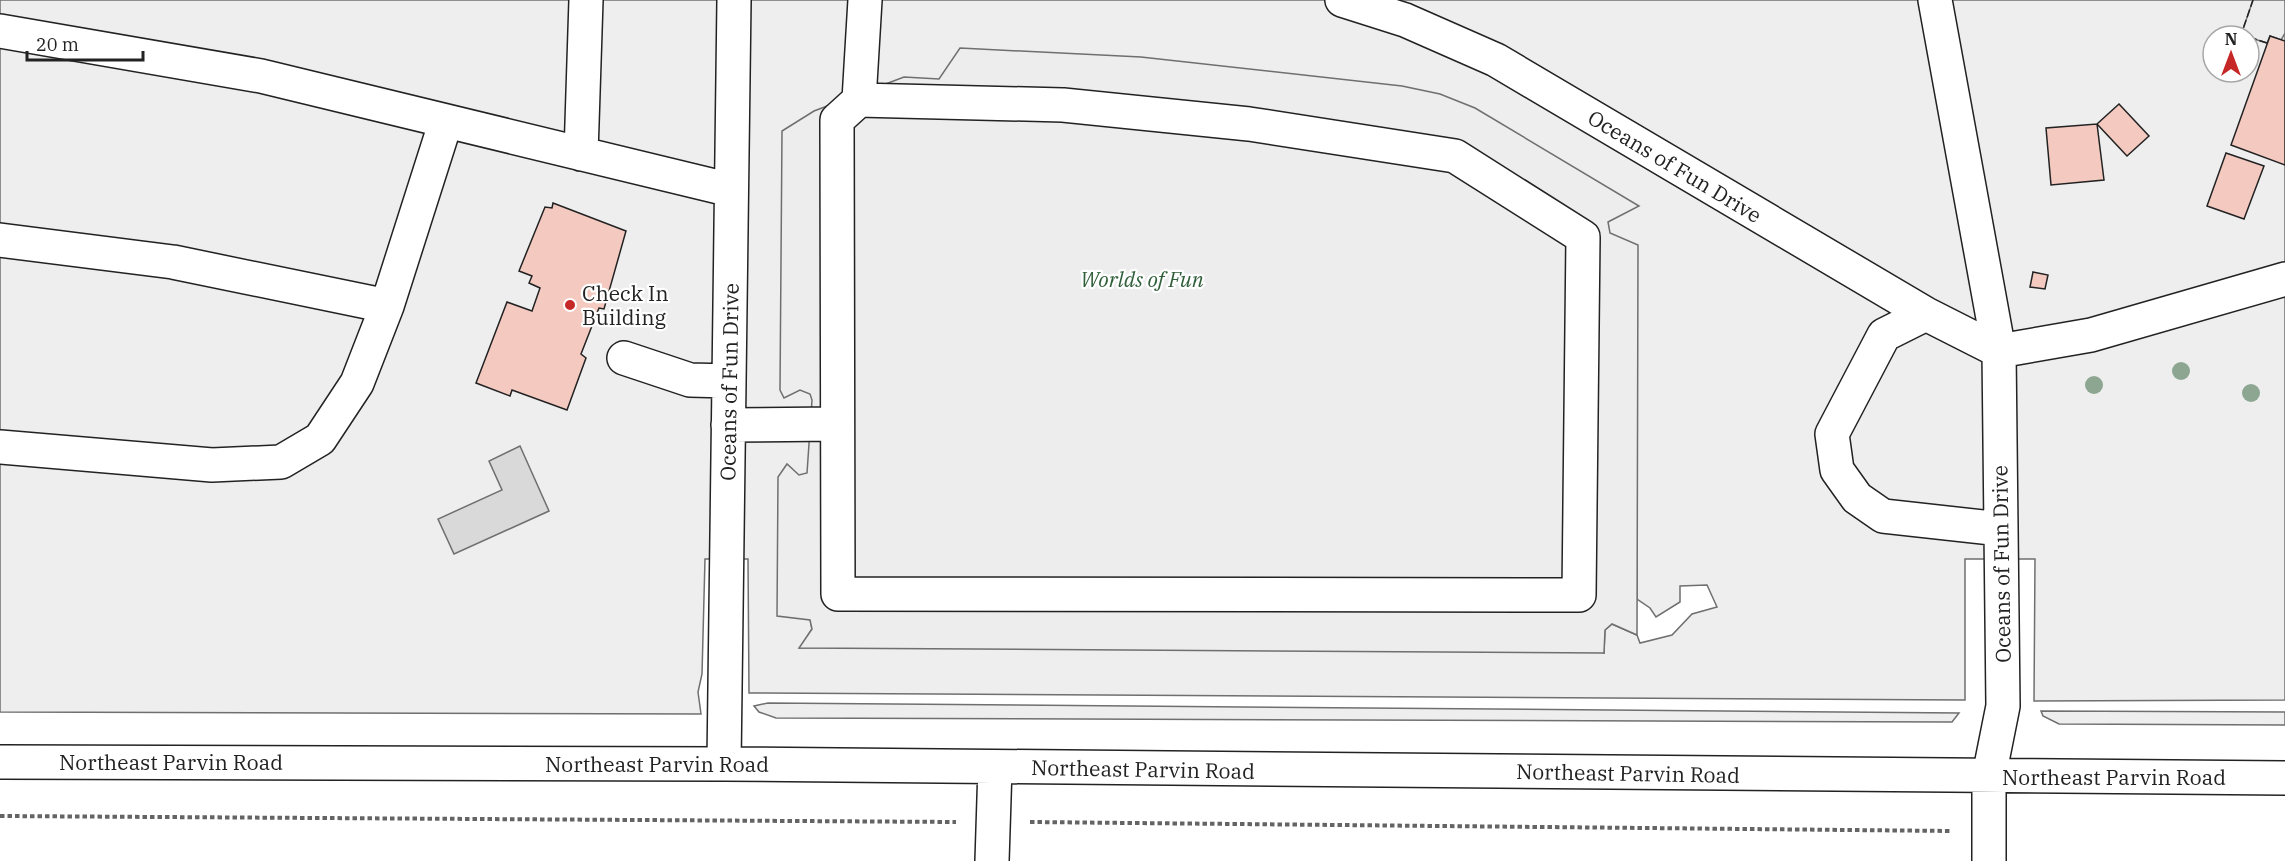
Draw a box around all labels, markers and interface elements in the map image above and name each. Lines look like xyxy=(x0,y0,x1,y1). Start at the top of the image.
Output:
scale bar xyxy=(27,24,142,62)
north arrow xyxy=(2201,24,2261,84)
text: N xyxy=(2225,29,2237,49)
text: 20 m xyxy=(36,33,79,56)
street label: Oceans of Fun Drive xyxy=(1583,103,1767,229)
park label: Worlds of Fun xyxy=(1080,265,1204,293)
place label: Check In Building xyxy=(582,279,669,331)
street label: Oceans of Fun Drive xyxy=(713,283,745,481)
marker: Check In Building xyxy=(563,298,577,312)
street label: Oceans of Fun Drive xyxy=(1985,465,2017,663)
street label: Northeast Parvin Road xyxy=(59,748,283,776)
street label: Northeast Parvin Road xyxy=(545,750,769,778)
street label: Northeast Parvin Road xyxy=(1031,753,1255,785)
street label: Northeast Parvin Road xyxy=(1516,757,1740,789)
street label: Northeast Parvin Road xyxy=(2002,763,2226,791)

